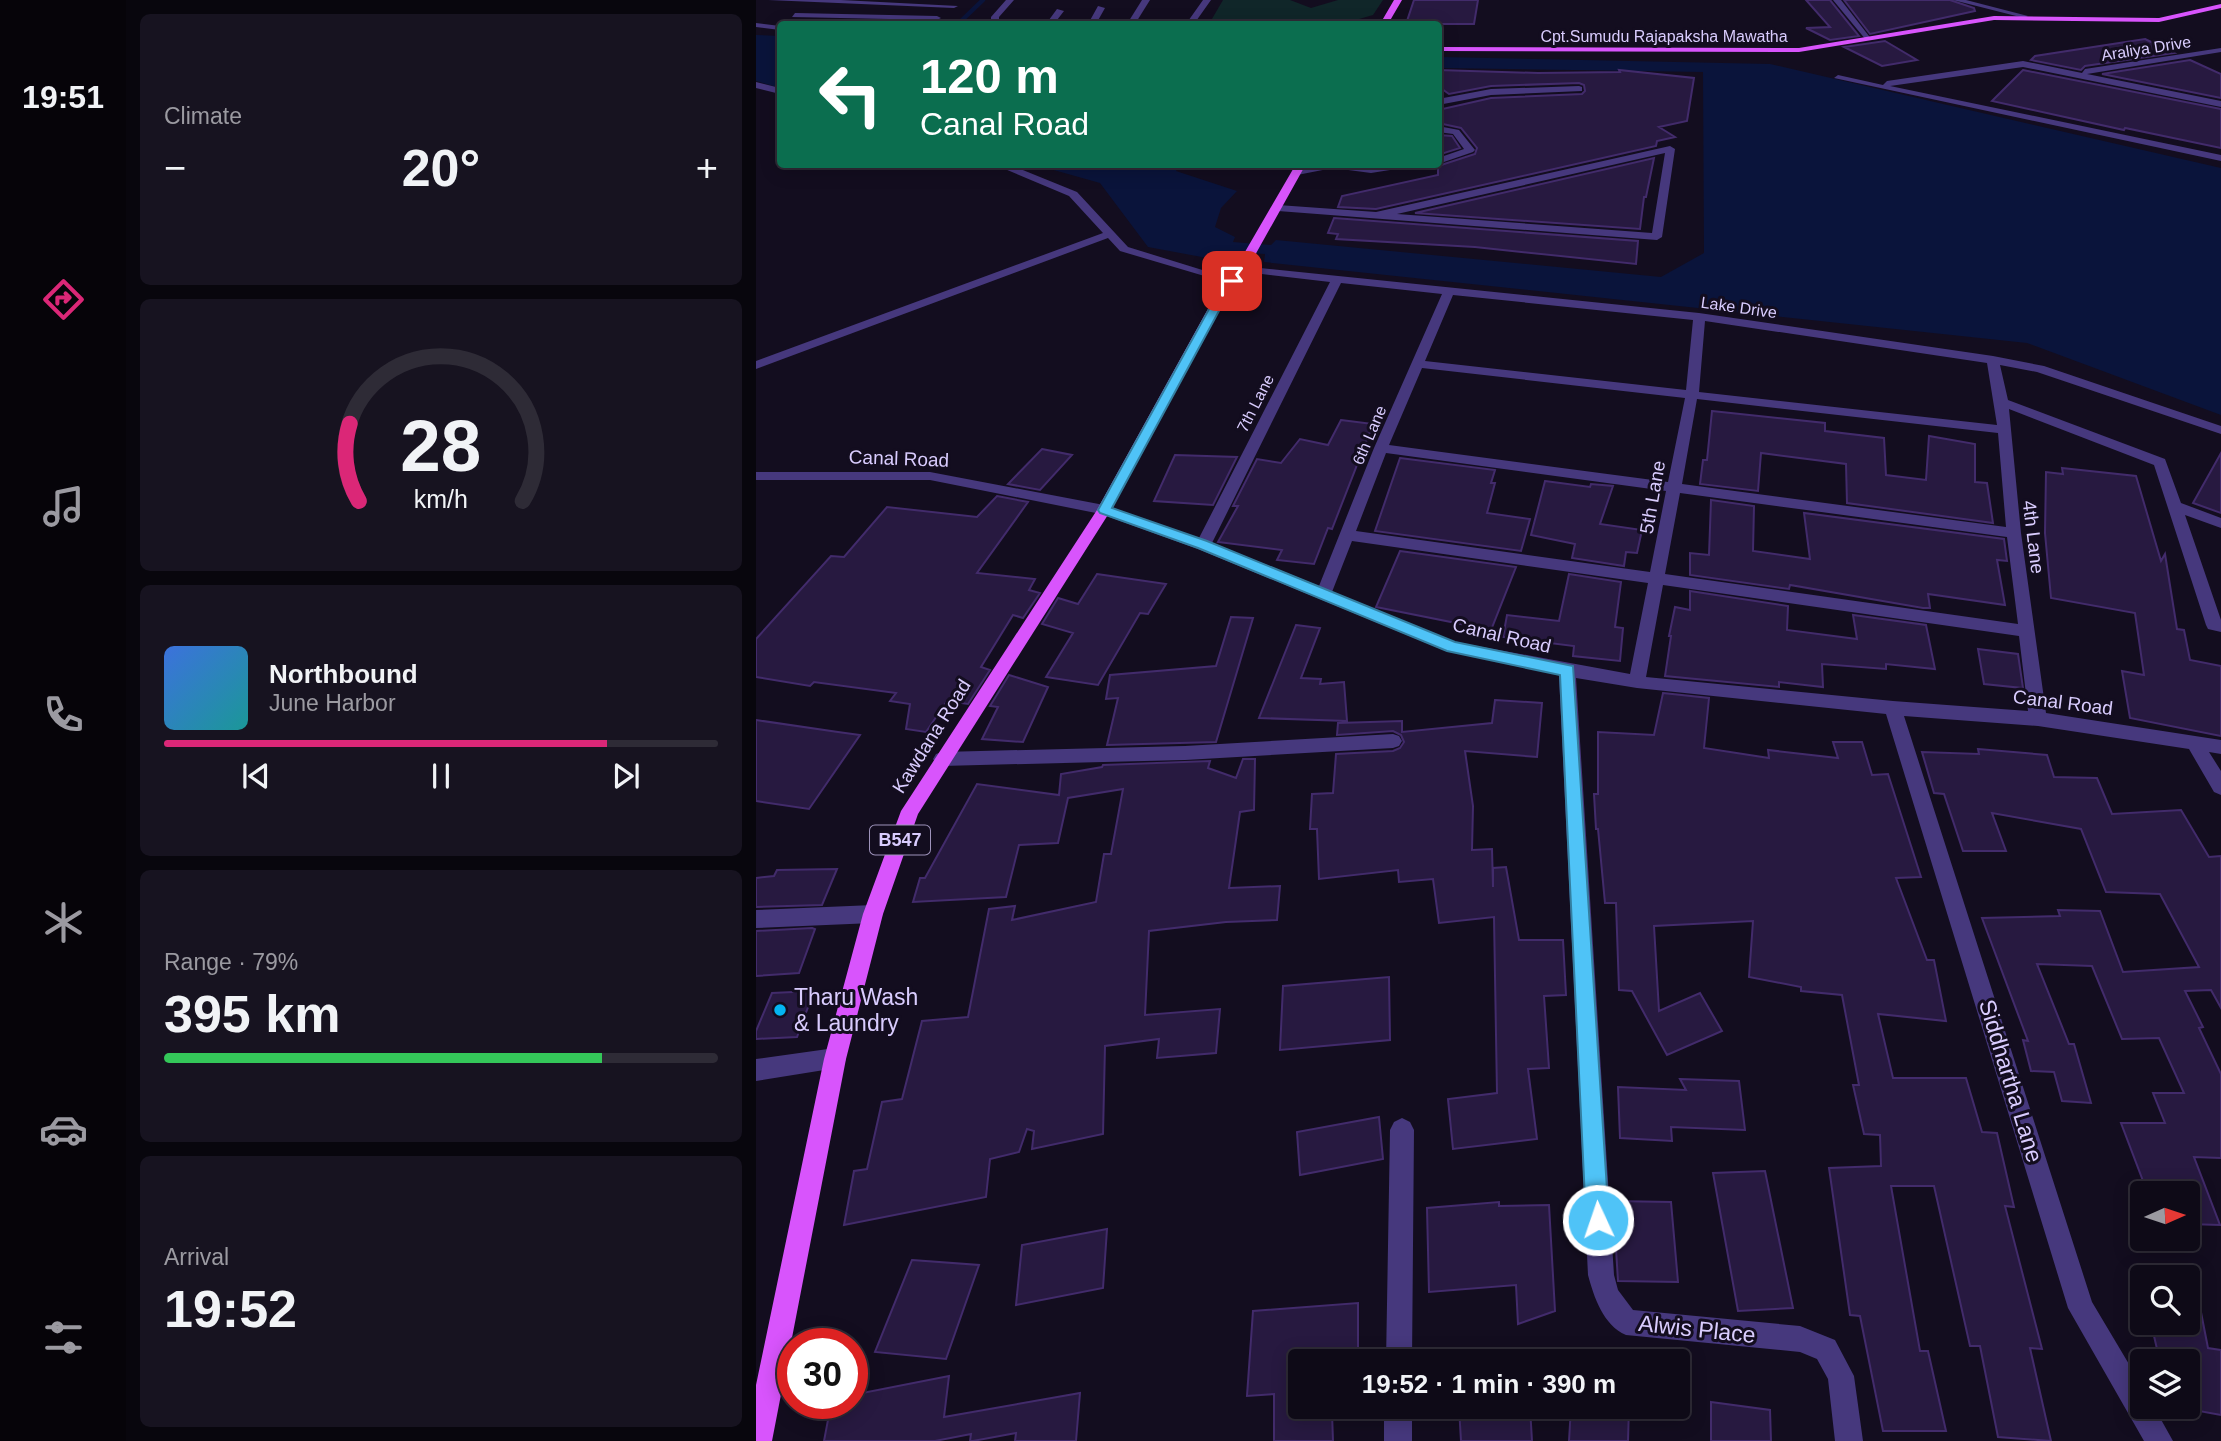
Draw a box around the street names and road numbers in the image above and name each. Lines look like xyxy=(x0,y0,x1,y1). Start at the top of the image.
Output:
street label: Cpt.Sumudu Rajapaksha Mawatha xyxy=(1540,28,1788,45)
street label: Araliya Drive xyxy=(2100,33,2192,64)
street label: Lake Drive xyxy=(1700,294,1778,321)
street label: 7th Lane xyxy=(1234,372,1277,435)
street label: 6th Lane xyxy=(1349,403,1389,467)
street label: Canal Road xyxy=(848,446,949,471)
street label: 5th Lane xyxy=(1636,459,1669,535)
street label: 4th Lane xyxy=(2019,499,2048,575)
street label: Canal Road xyxy=(1451,614,1553,657)
street label: Kawdana Road xyxy=(888,676,975,797)
street label: Canal Road xyxy=(2012,686,2114,719)
road number: B547 xyxy=(870,826,930,854)
street label: Siddhartha Lane xyxy=(1974,996,2048,1166)
street label: Alwis Place xyxy=(1637,1310,1757,1348)

